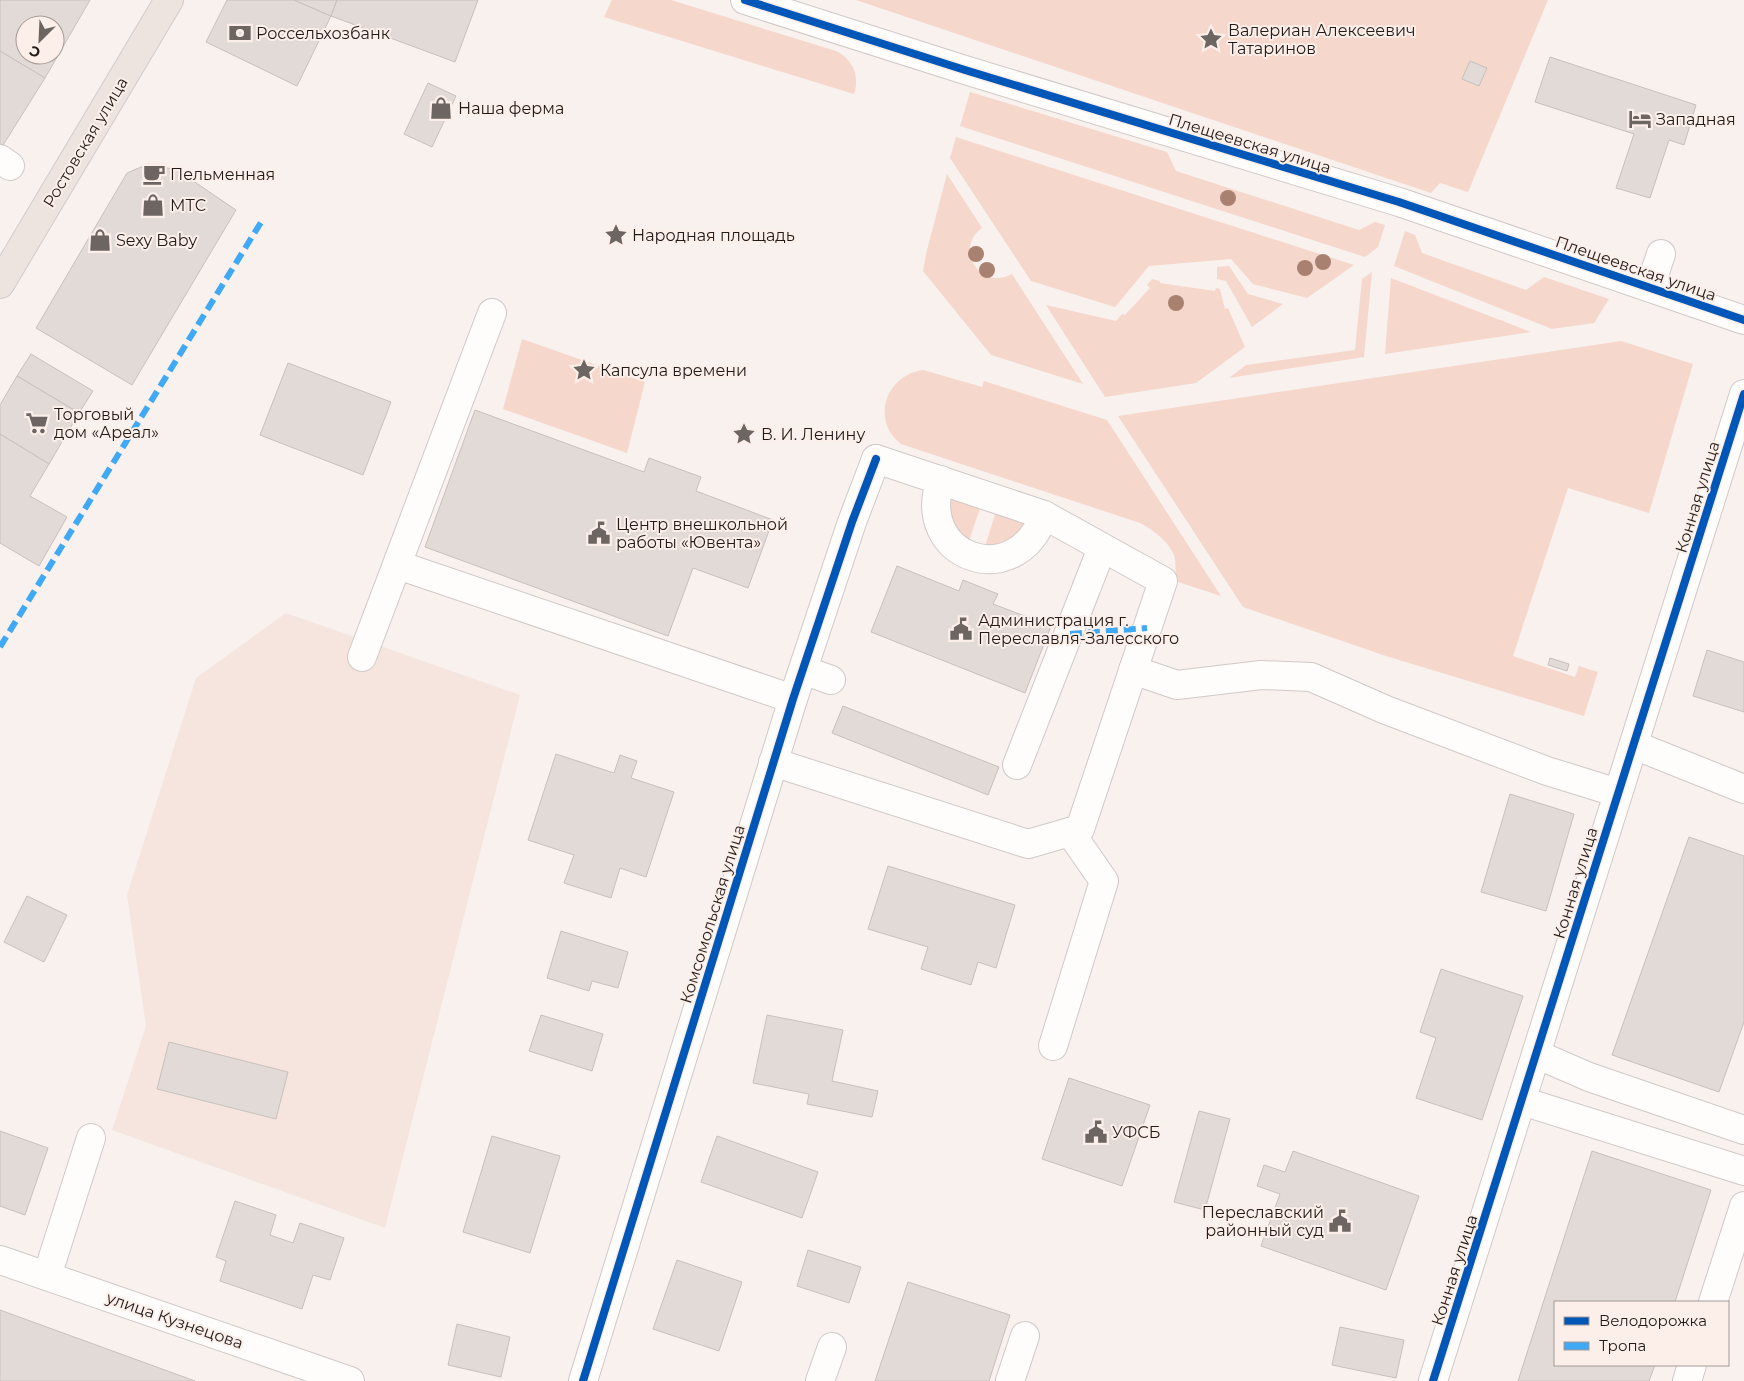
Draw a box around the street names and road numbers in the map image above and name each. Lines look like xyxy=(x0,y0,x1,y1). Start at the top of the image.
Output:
street label: Ростовская улица xyxy=(39,74,132,211)
street label: Плещеевская улица xyxy=(1166,110,1333,177)
street label: Плещеевская улица xyxy=(1553,232,1719,305)
street label: Конная улица xyxy=(1671,439,1723,555)
street label: Комсомольская улица xyxy=(676,823,749,1006)
street label: Конная улица xyxy=(1549,825,1601,941)
street label: Конная улица xyxy=(1428,1212,1481,1328)
street label: улица Кузнецова xyxy=(103,1288,246,1353)

